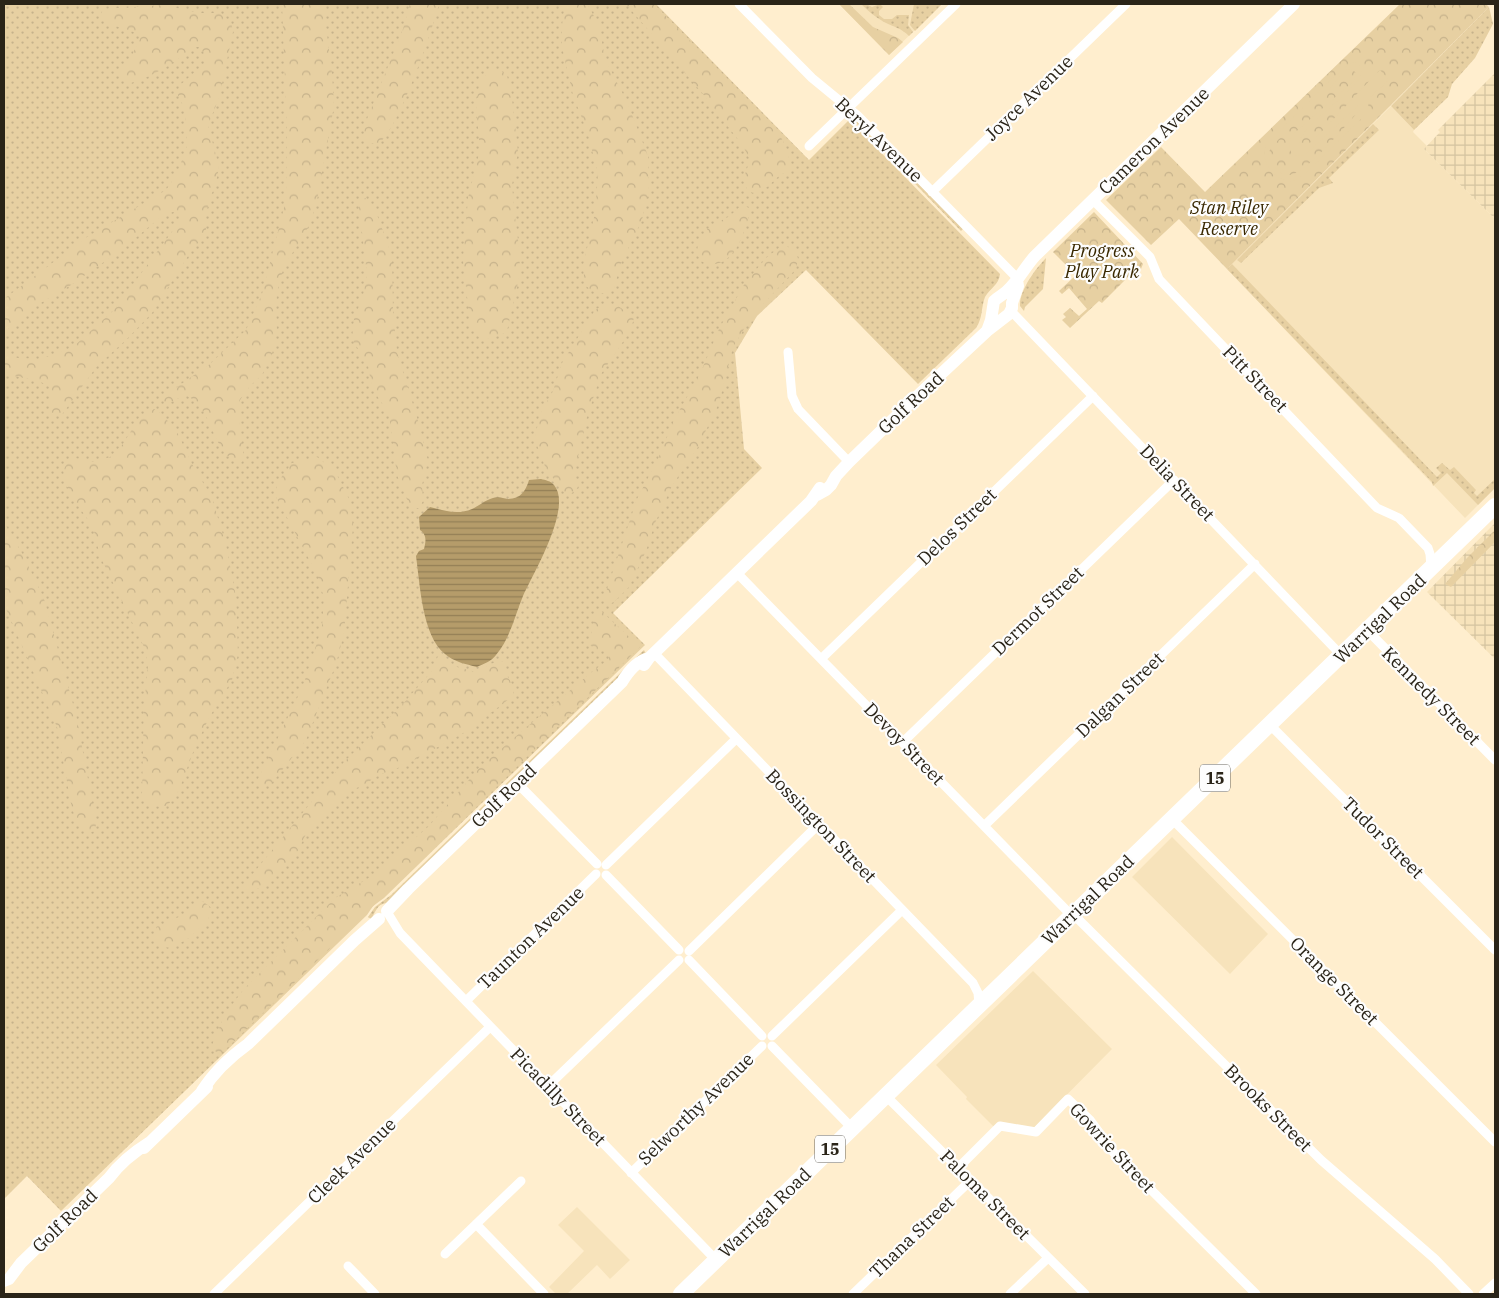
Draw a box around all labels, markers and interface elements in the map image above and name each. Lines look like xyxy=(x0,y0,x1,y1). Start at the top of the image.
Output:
street label: Joyce Avenue xyxy=(980,50,1078,145)
street label: Cameron Avenue xyxy=(1093,82,1214,199)
street label: Beryl Avenue xyxy=(831,92,928,187)
park label: Stan Riley Reserve xyxy=(1189,196,1270,240)
park label: Progress Play Park xyxy=(1064,239,1140,283)
street label: Pitt Street xyxy=(1218,340,1293,417)
street label: Golf Road xyxy=(873,366,948,439)
street label: Delia Street xyxy=(1135,439,1220,526)
street label: Delos Street xyxy=(912,483,1001,570)
street label: Dermot Street xyxy=(987,561,1088,660)
street label: Warrigal Road xyxy=(1329,569,1431,669)
street label: Kennedy Street xyxy=(1377,642,1485,750)
street label: Dalgan Street xyxy=(1071,647,1169,742)
street label: Devoy Street xyxy=(859,697,950,790)
street label: Golf Road xyxy=(466,759,541,832)
street label: Bossington Street xyxy=(761,764,882,887)
road number: 15 xyxy=(1200,764,1230,791)
street label: Tudor Street xyxy=(1338,792,1429,883)
street label: Warrigal Road xyxy=(1037,850,1139,950)
street label: Taunton Avenue xyxy=(473,881,589,994)
street label: Orange Street xyxy=(1285,931,1384,1030)
street label: Picadilly Street xyxy=(506,1043,611,1151)
street label: Selworthy Avenue xyxy=(633,1047,758,1170)
street label: Brooks Street xyxy=(1220,1059,1317,1156)
street label: Gowrie Street xyxy=(1065,1098,1160,1198)
street label: Cleek Avenue xyxy=(303,1113,401,1209)
road number: 15 xyxy=(815,1136,845,1162)
street label: Paloma Street xyxy=(935,1145,1035,1245)
street label: Warrigal Road xyxy=(714,1163,816,1263)
street label: Golf Road xyxy=(27,1184,102,1257)
street label: Thana Street xyxy=(865,1191,959,1283)

